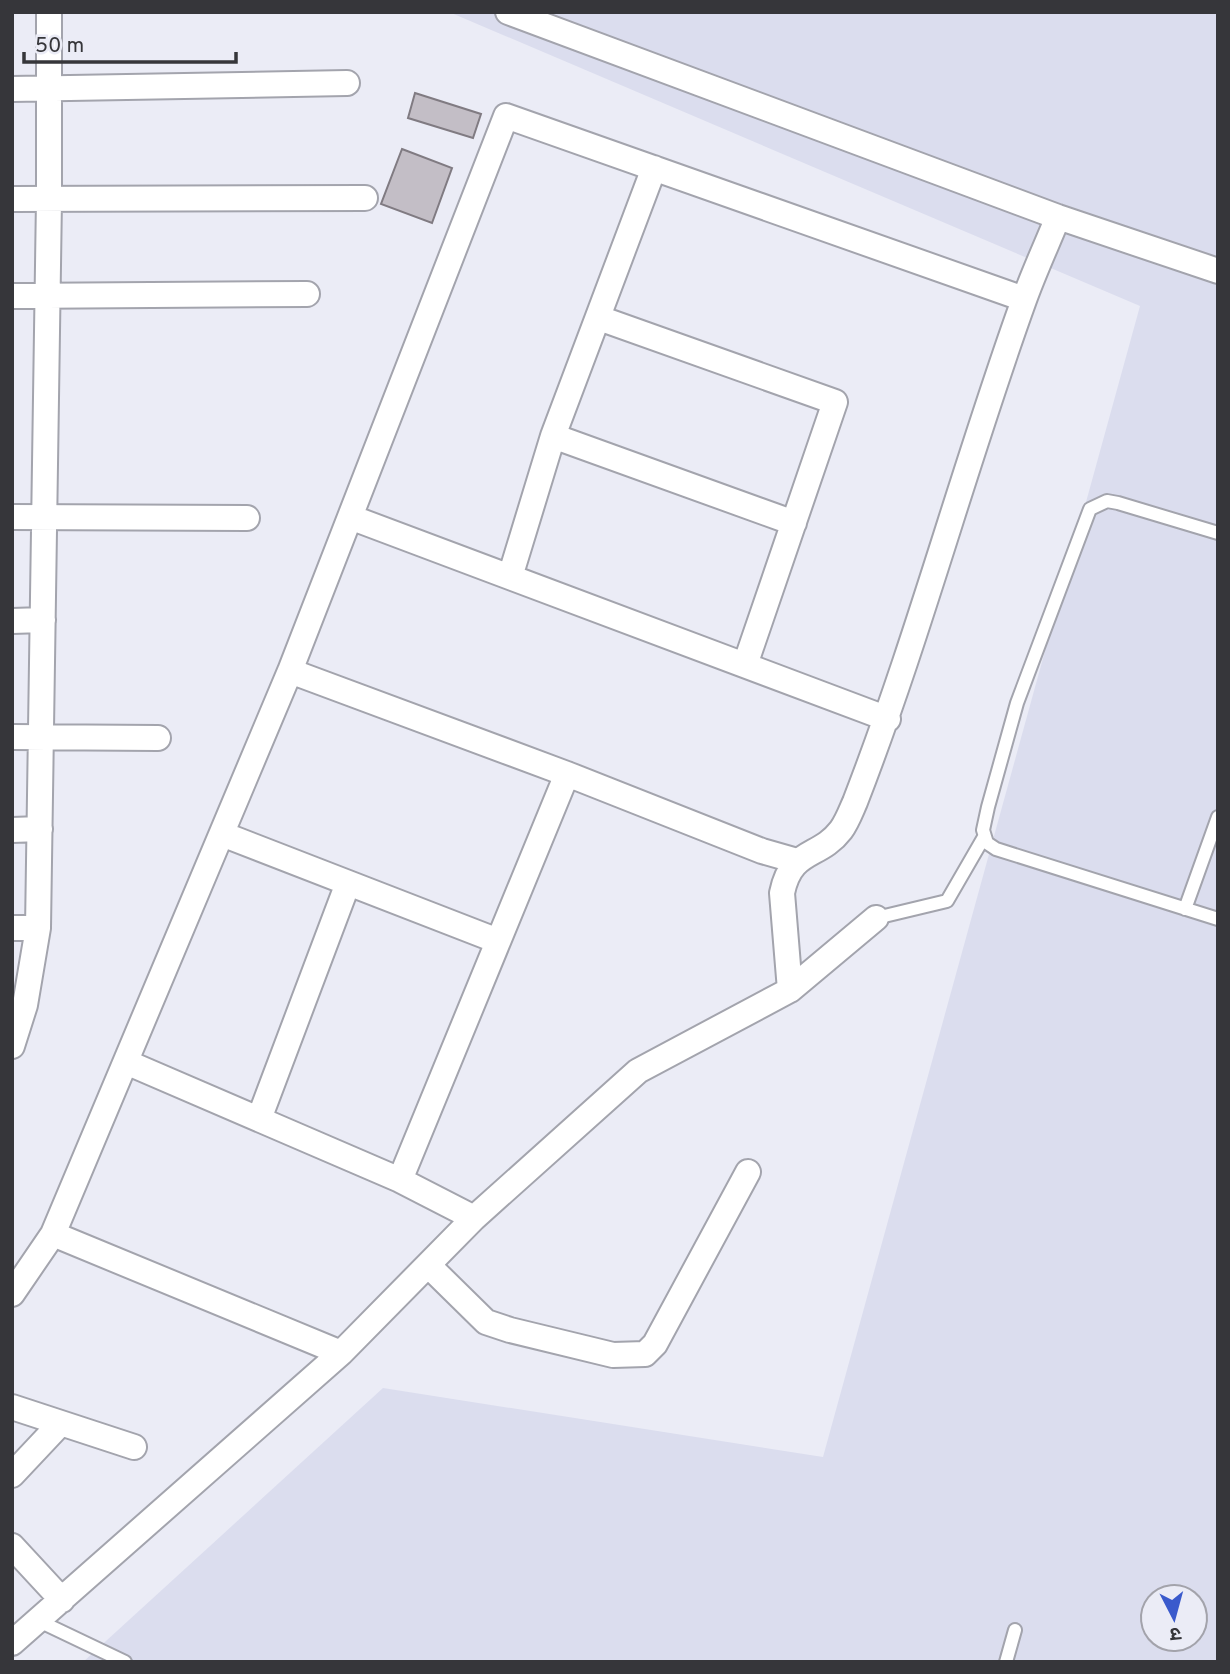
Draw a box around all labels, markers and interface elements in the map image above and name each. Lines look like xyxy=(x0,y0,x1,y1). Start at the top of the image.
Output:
scale bar xyxy=(24,21,236,65)
text: 50 m xyxy=(35,33,84,60)
north arrow xyxy=(1139,1583,1209,1653)
text: उ xyxy=(1168,1620,1182,1646)

